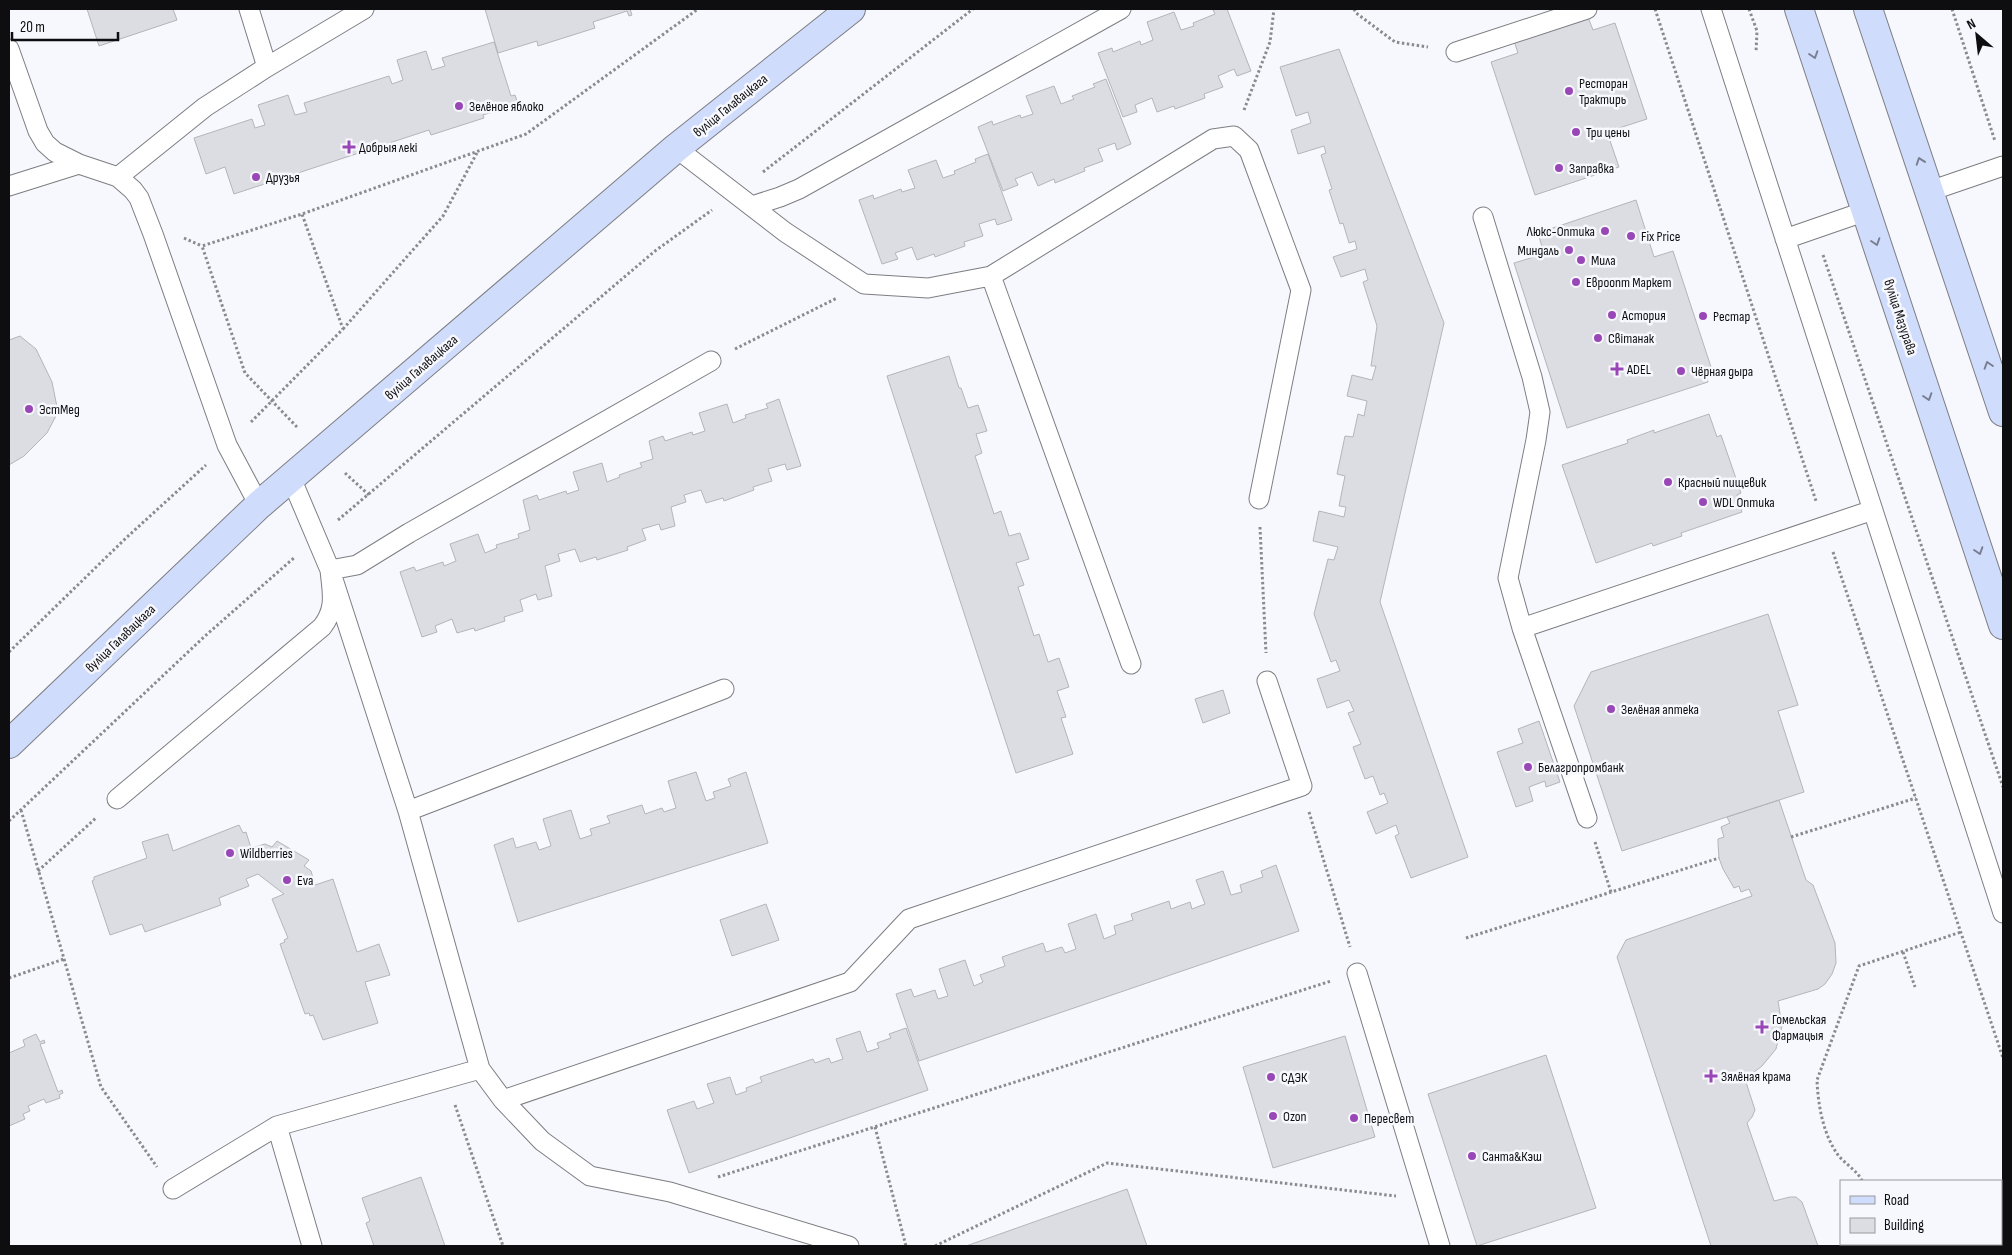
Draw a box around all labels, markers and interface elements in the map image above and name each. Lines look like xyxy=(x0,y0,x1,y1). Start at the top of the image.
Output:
scale bar xyxy=(12,10,119,42)
north arrow xyxy=(1952,10,2002,60)
text: N xyxy=(1964,15,1978,33)
text: 20 m xyxy=(20,18,45,37)
one-way arrow xyxy=(1808,50,1818,59)
street label: вуліца Галавацкага xyxy=(690,70,771,141)
place label: Ресторан Трактирь xyxy=(1579,75,1628,108)
marker: Ресторан Трактирь xyxy=(1563,85,1575,97)
place label: Зелёное яблоко xyxy=(469,98,544,115)
marker: Зелёное яблоко xyxy=(453,100,465,112)
place label: Три цены xyxy=(1586,124,1630,141)
marker: Три цены xyxy=(1570,126,1582,138)
place label: Добрыя лекі xyxy=(359,139,417,156)
marker: Добрыя лекі xyxy=(343,141,355,153)
one-way arrow xyxy=(1916,158,1926,166)
place label: Заправка xyxy=(1569,160,1614,177)
marker: Заправка xyxy=(1553,162,1565,174)
place label: Друзья xyxy=(266,169,300,186)
marker: Друзья xyxy=(250,171,262,183)
place label: Люкс-Оптика xyxy=(1526,223,1595,240)
marker: Люкс-Оптика xyxy=(1599,225,1611,237)
place label: Fix Price xyxy=(1641,228,1680,245)
marker: Fix Price xyxy=(1625,230,1637,242)
one-way arrow xyxy=(1871,238,1881,246)
place label: Миндаль xyxy=(1517,242,1559,259)
marker: Миндаль xyxy=(1563,244,1575,256)
place label: Мила xyxy=(1591,252,1616,269)
marker: Мила xyxy=(1575,254,1587,266)
place label: Евроопт Маркет xyxy=(1586,274,1671,291)
marker: Евроопт Маркет xyxy=(1570,276,1582,288)
street label: вуліца Мазурава xyxy=(1880,277,1921,357)
place label: Астория xyxy=(1621,307,1666,324)
place label: Рестар xyxy=(1713,308,1750,325)
marker: Астория xyxy=(1606,309,1618,321)
marker: Рестар xyxy=(1697,310,1709,322)
place label: Світанак xyxy=(1608,330,1655,347)
street label: вуліца Галавацкага xyxy=(382,331,461,404)
marker: Світанак xyxy=(1592,332,1604,344)
place label: ADEL xyxy=(1626,361,1651,378)
one-way arrow xyxy=(1984,362,1994,370)
marker: ADEL xyxy=(1611,363,1623,375)
place label: Чёрная дыра xyxy=(1691,363,1753,380)
marker: Чёрная дыра xyxy=(1675,365,1687,377)
one-way arrow xyxy=(1922,392,1932,400)
place label: ЭстМед xyxy=(39,401,80,418)
marker: ЭстМед xyxy=(23,403,35,415)
place label: Красный пищевик xyxy=(1678,474,1767,491)
marker: Красный пищевик xyxy=(1662,476,1674,488)
place label: WDL Оптика xyxy=(1713,494,1775,511)
marker: WDL Оптика xyxy=(1697,496,1709,508)
one-way arrow xyxy=(1973,546,1983,555)
street label: вуліца Галавацкага xyxy=(82,601,159,676)
place label: Зелёная аптека xyxy=(1621,701,1699,718)
marker: Зелёная аптека xyxy=(1605,703,1617,715)
place label: Белагропромбанк xyxy=(1538,759,1625,776)
marker: Белагропромбанк xyxy=(1522,761,1534,773)
place label: Wildberries xyxy=(240,845,293,862)
marker: Wildberries xyxy=(224,847,236,859)
place label: Eva xyxy=(297,872,313,889)
marker: Eva xyxy=(281,874,293,886)
place label: Гомельская Фармацыя xyxy=(1772,1011,1826,1044)
marker: Гомельская Фармацыя xyxy=(1756,1021,1768,1033)
place label: Зялёная крама xyxy=(1721,1068,1791,1085)
place label: СДЭК xyxy=(1281,1069,1308,1086)
marker: Зялёная крама xyxy=(1705,1070,1717,1082)
marker: СДЭК xyxy=(1265,1071,1277,1083)
place label: Ozon xyxy=(1283,1108,1307,1125)
marker: Ozon xyxy=(1267,1110,1279,1122)
place label: Пересвет xyxy=(1364,1110,1414,1127)
marker: Пересвет xyxy=(1348,1112,1360,1124)
place label: Санта&Кэш xyxy=(1482,1148,1542,1165)
marker: Санта&Кэш xyxy=(1466,1150,1478,1162)
legend xyxy=(1840,1180,2002,1245)
text: Road xyxy=(1884,1191,1909,1210)
text: Building xyxy=(1884,1216,1924,1235)

